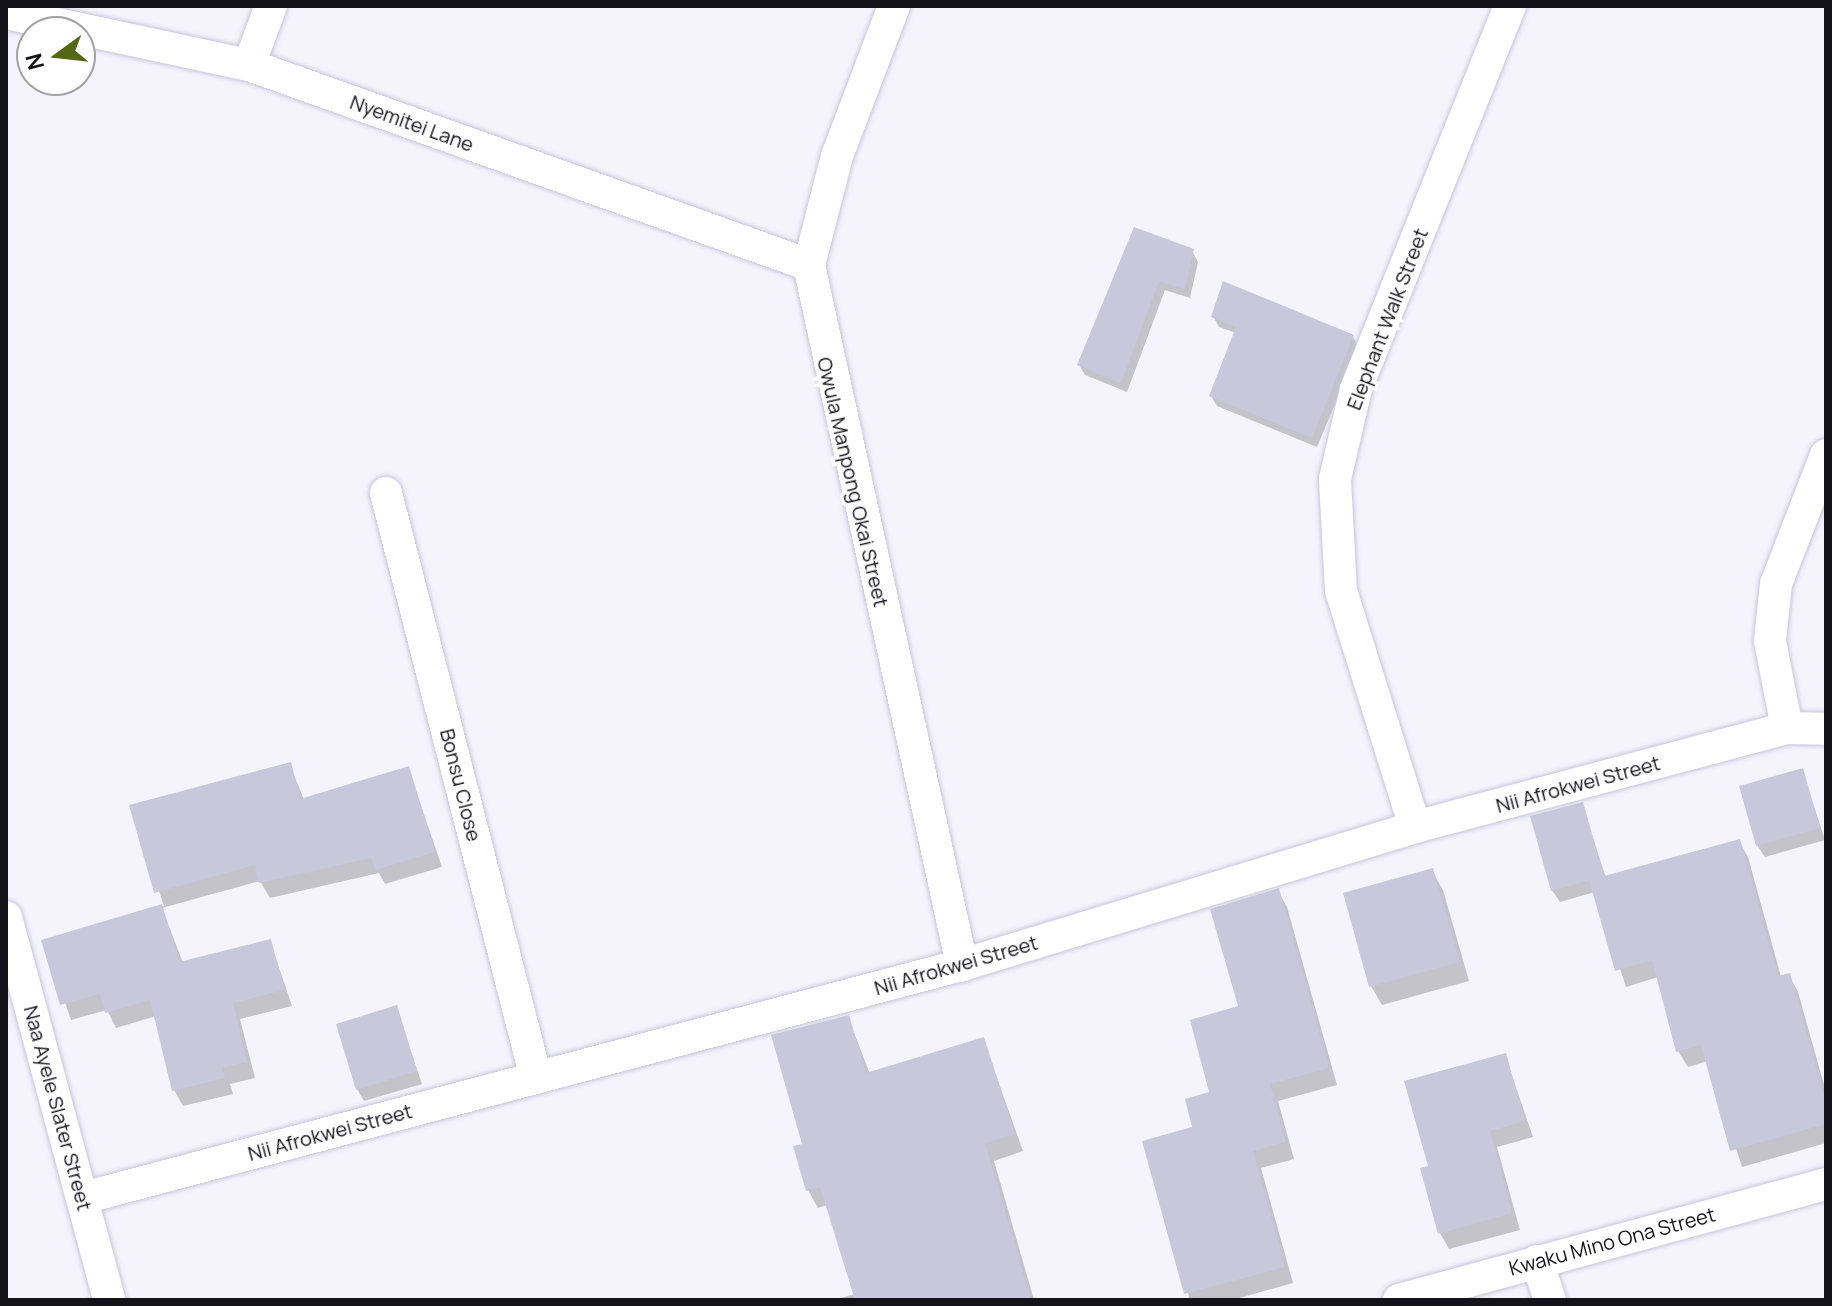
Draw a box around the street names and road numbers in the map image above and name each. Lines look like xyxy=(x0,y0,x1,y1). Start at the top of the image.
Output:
street label: Nyemitei Lane xyxy=(347,90,477,156)
street label: Elephant Walk Street xyxy=(1341,225,1433,413)
street label: Owula Manpong Okai Street xyxy=(813,355,893,609)
street label: Bonsu Close xyxy=(435,726,487,844)
street label: Nii Afrokwei Street xyxy=(1493,751,1663,817)
street label: Nii Afrokwei Street xyxy=(871,930,1041,1000)
street label: Naa Ayele Slater Street xyxy=(19,1003,97,1213)
street label: Nii Afrokwei Street xyxy=(245,1099,415,1165)
street label: Kwaku Mino Ona Street xyxy=(1506,1202,1718,1280)

